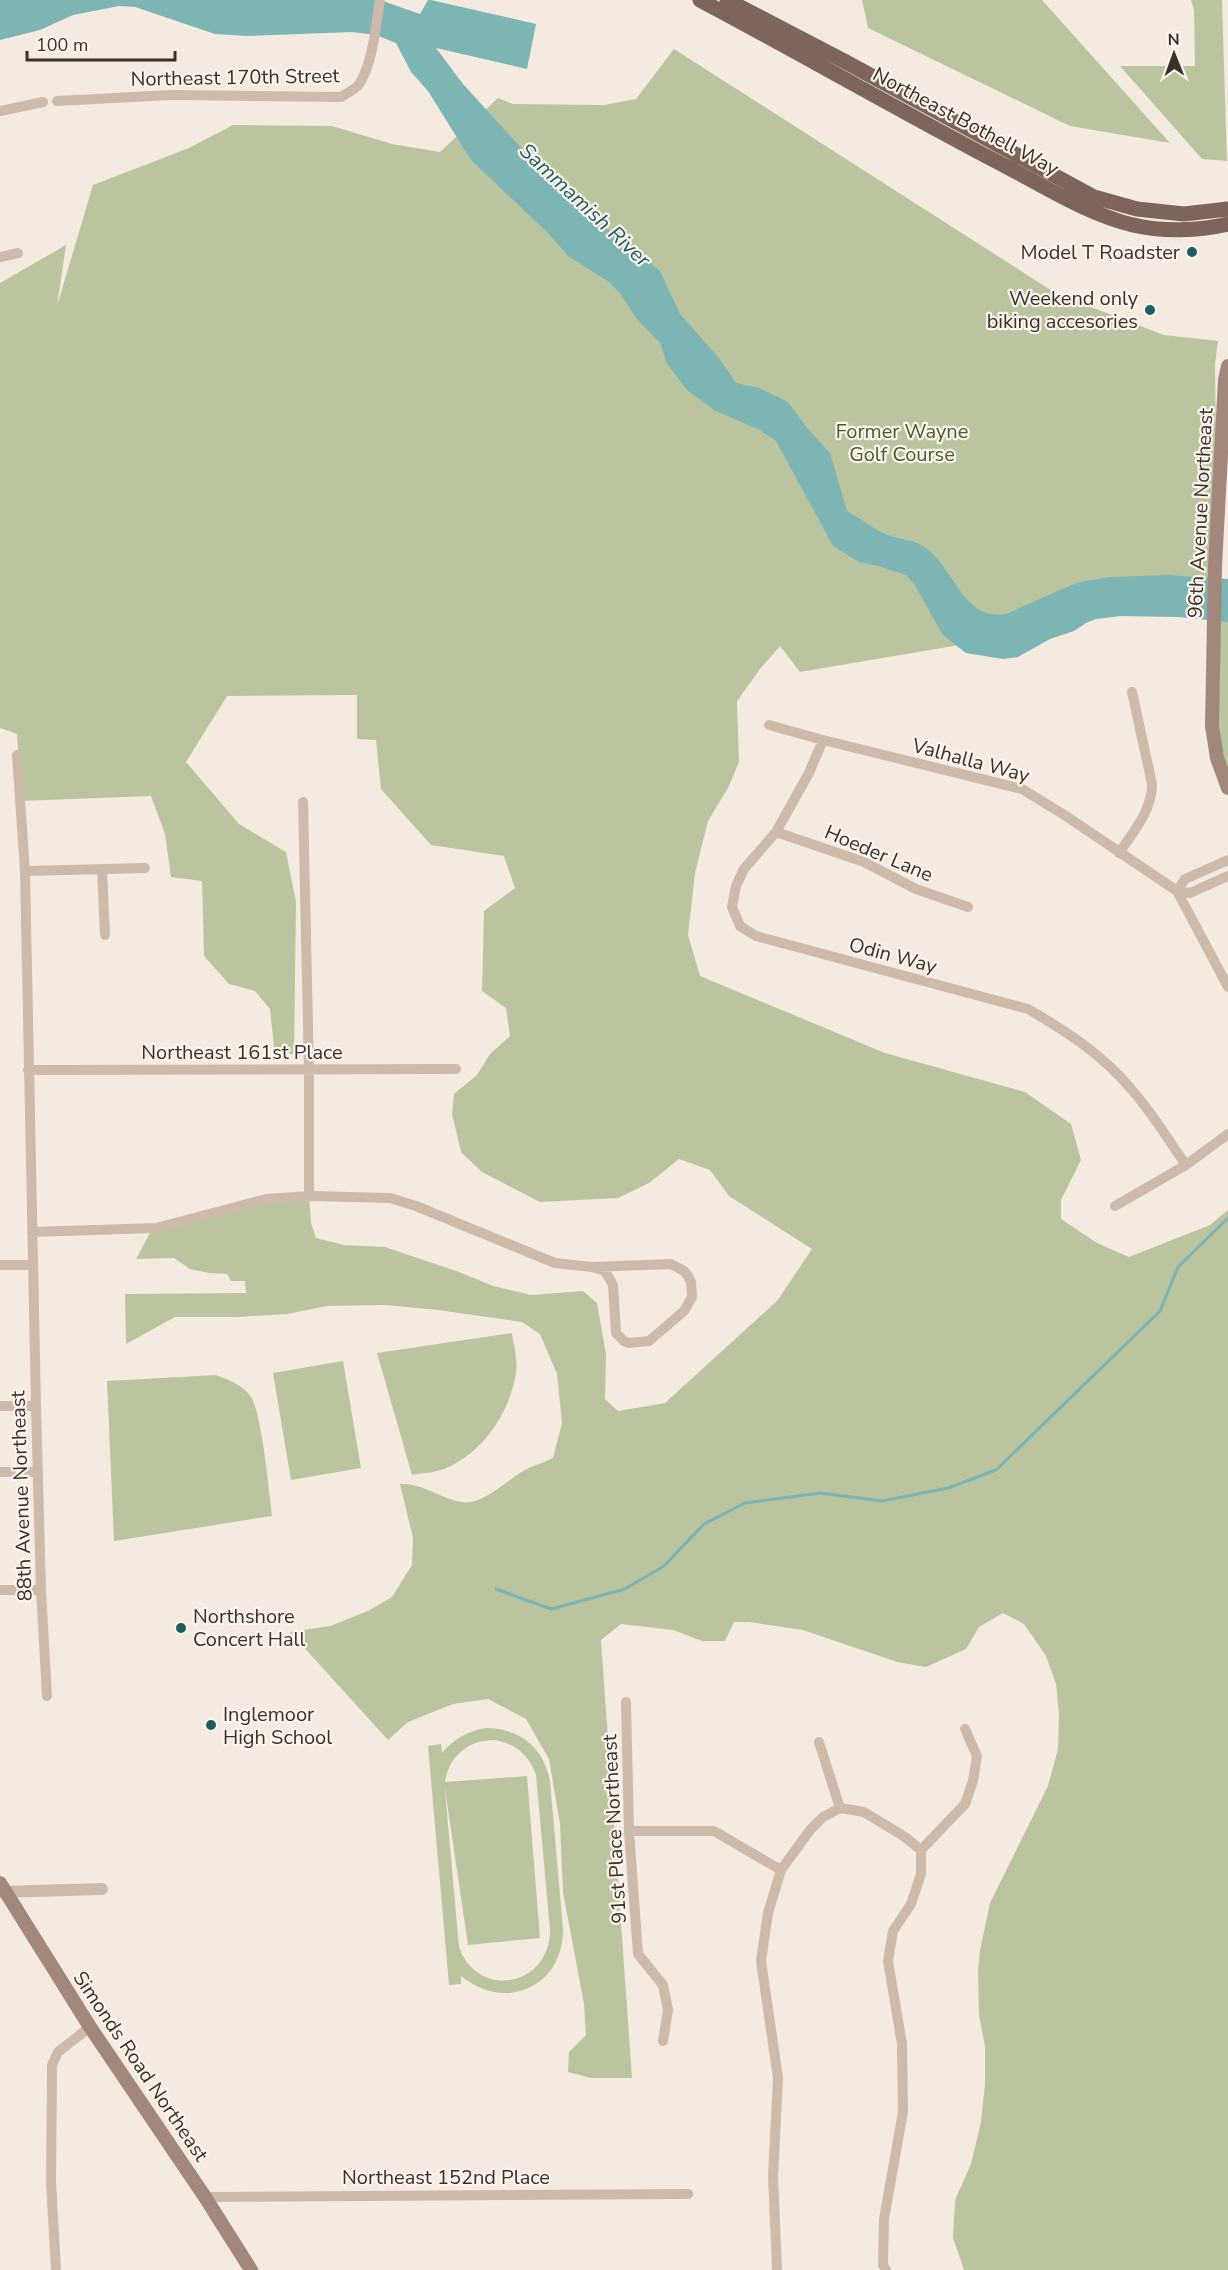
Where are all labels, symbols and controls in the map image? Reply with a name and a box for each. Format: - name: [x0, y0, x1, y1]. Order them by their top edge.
- scale bar: [27, 24, 176, 62]
- north arrow: [1144, 24, 1204, 84]
- text: N: [1168, 29, 1180, 51]
- text: 100 m: [36, 33, 88, 57]
- street label: Northeast Bothell Way: [868, 61, 1064, 182]
- street label: Northeast 170th Street: [130, 62, 341, 93]
- water label: Sammamish River: [513, 137, 657, 273]
- place label: Model T Roadster: [1020, 239, 1180, 266]
- marker: Model T Roadster: [1185, 245, 1199, 259]
- place label: Weekend only biking accesories: [987, 285, 1139, 335]
- marker: Weekend only biking accesories: [1143, 303, 1157, 317]
- street label: 96th Avenue Northeast: [1182, 406, 1220, 619]
- park label: Former Wayne Golf Course: [836, 418, 968, 468]
- street label: Valhalla Way: [908, 732, 1033, 789]
- street label: Hoeder Lane: [821, 819, 937, 888]
- street label: Odin Way: [846, 931, 940, 980]
- street label: Northeast 161st Place: [141, 1039, 343, 1066]
- street label: 88th Avenue Northeast: [4, 1389, 39, 1602]
- place label: Northshore Concert Hall: [193, 1603, 306, 1653]
- marker: Northshore Concert Hall: [174, 1621, 188, 1635]
- place label: Inglemoor High School: [223, 1701, 332, 1751]
- marker: Inglemoor High School: [204, 1718, 218, 1732]
- street label: 91st Place Northeast: [596, 1733, 633, 1924]
- street label: Simonds Road Northeast: [67, 1966, 215, 2168]
- street label: Northeast 152nd Place: [342, 2164, 550, 2191]

